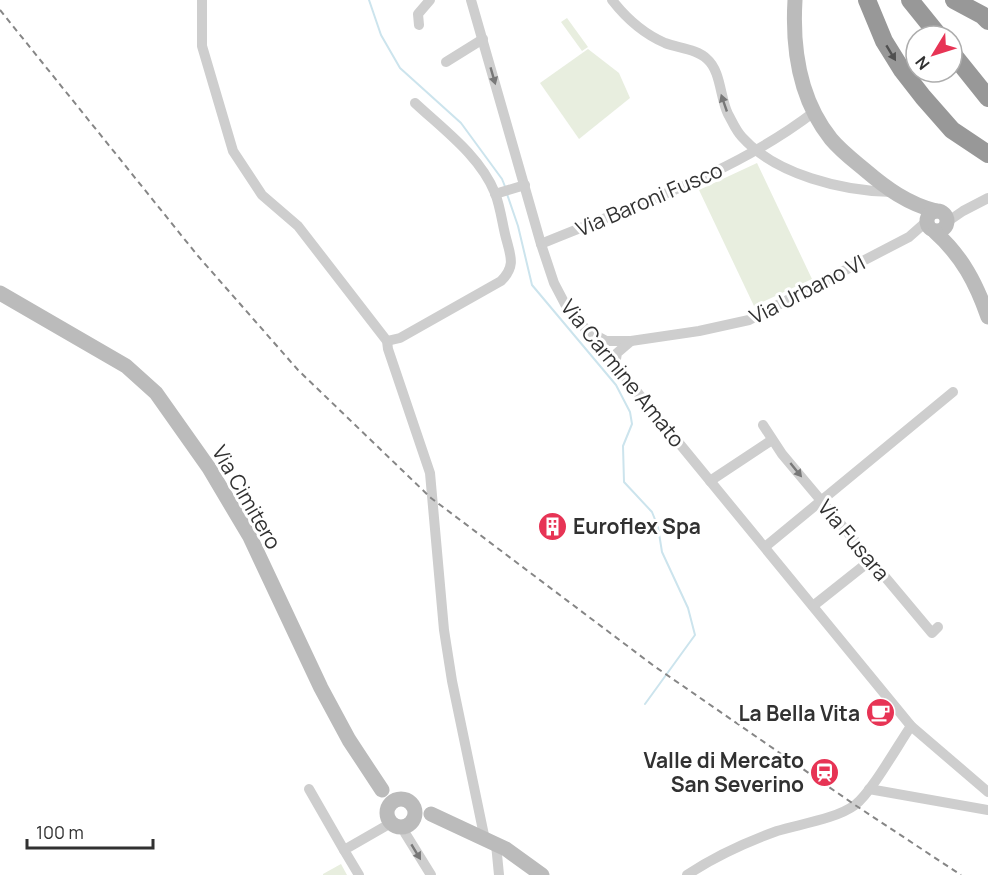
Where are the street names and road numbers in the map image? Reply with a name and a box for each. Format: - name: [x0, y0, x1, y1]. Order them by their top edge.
- street label: Via Baroni Fusco: [571, 155, 727, 243]
- street label: Via Urbano VI: [744, 248, 870, 330]
- street label: Via Carmine Amato: [555, 293, 691, 453]
- street label: Via Cimitero: [206, 440, 288, 554]
- street label: Via Fusara: [812, 494, 896, 586]

